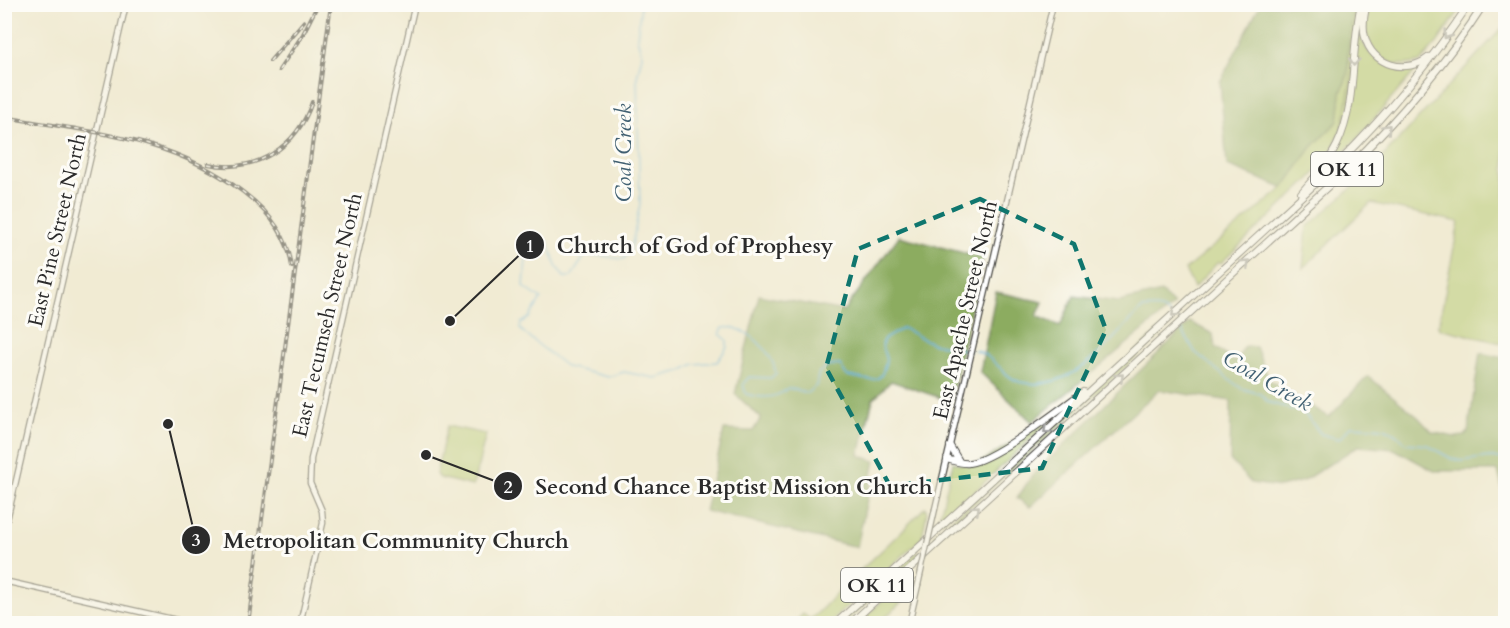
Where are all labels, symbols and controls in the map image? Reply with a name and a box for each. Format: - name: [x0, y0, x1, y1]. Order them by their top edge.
- one-way arrow: [1443, 28, 1454, 39]
- one-way arrow: [1348, 58, 1361, 67]
- water label: Coal Creek: [609, 104, 639, 202]
- one-way arrow: [1380, 125, 1391, 135]
- street label: East Pine Street North: [21, 130, 94, 330]
- road number: OK 11: [1311, 152, 1383, 186]
- street label: East Tecumseh Street North: [285, 190, 370, 440]
- street label: East Apache Street North: [926, 197, 1005, 423]
- callout: Church of God of Prophesy: [515, 225, 845, 265]
- text: Church of God of Prophesy: [557, 231, 834, 261]
- text: 1: [525, 234, 535, 259]
- one-way arrow: [1239, 259, 1249, 270]
- one-way arrow: [1171, 305, 1182, 316]
- water label: Coal Creek: [1217, 343, 1318, 419]
- one-way arrow: [1114, 373, 1124, 384]
- one-way arrow: [1043, 423, 1053, 434]
- callout: Second Chance Baptist Mission Church: [493, 466, 944, 506]
- text: Second Chance Baptist Mission Church: [536, 472, 933, 502]
- text: 2: [503, 475, 513, 500]
- one-way arrow: [969, 505, 980, 516]
- callout: Metropolitan Community Church: [181, 520, 581, 560]
- text: Metropolitan Community Church: [223, 526, 569, 556]
- text: 3: [191, 528, 201, 553]
- road number: OK 11: [841, 568, 913, 602]

